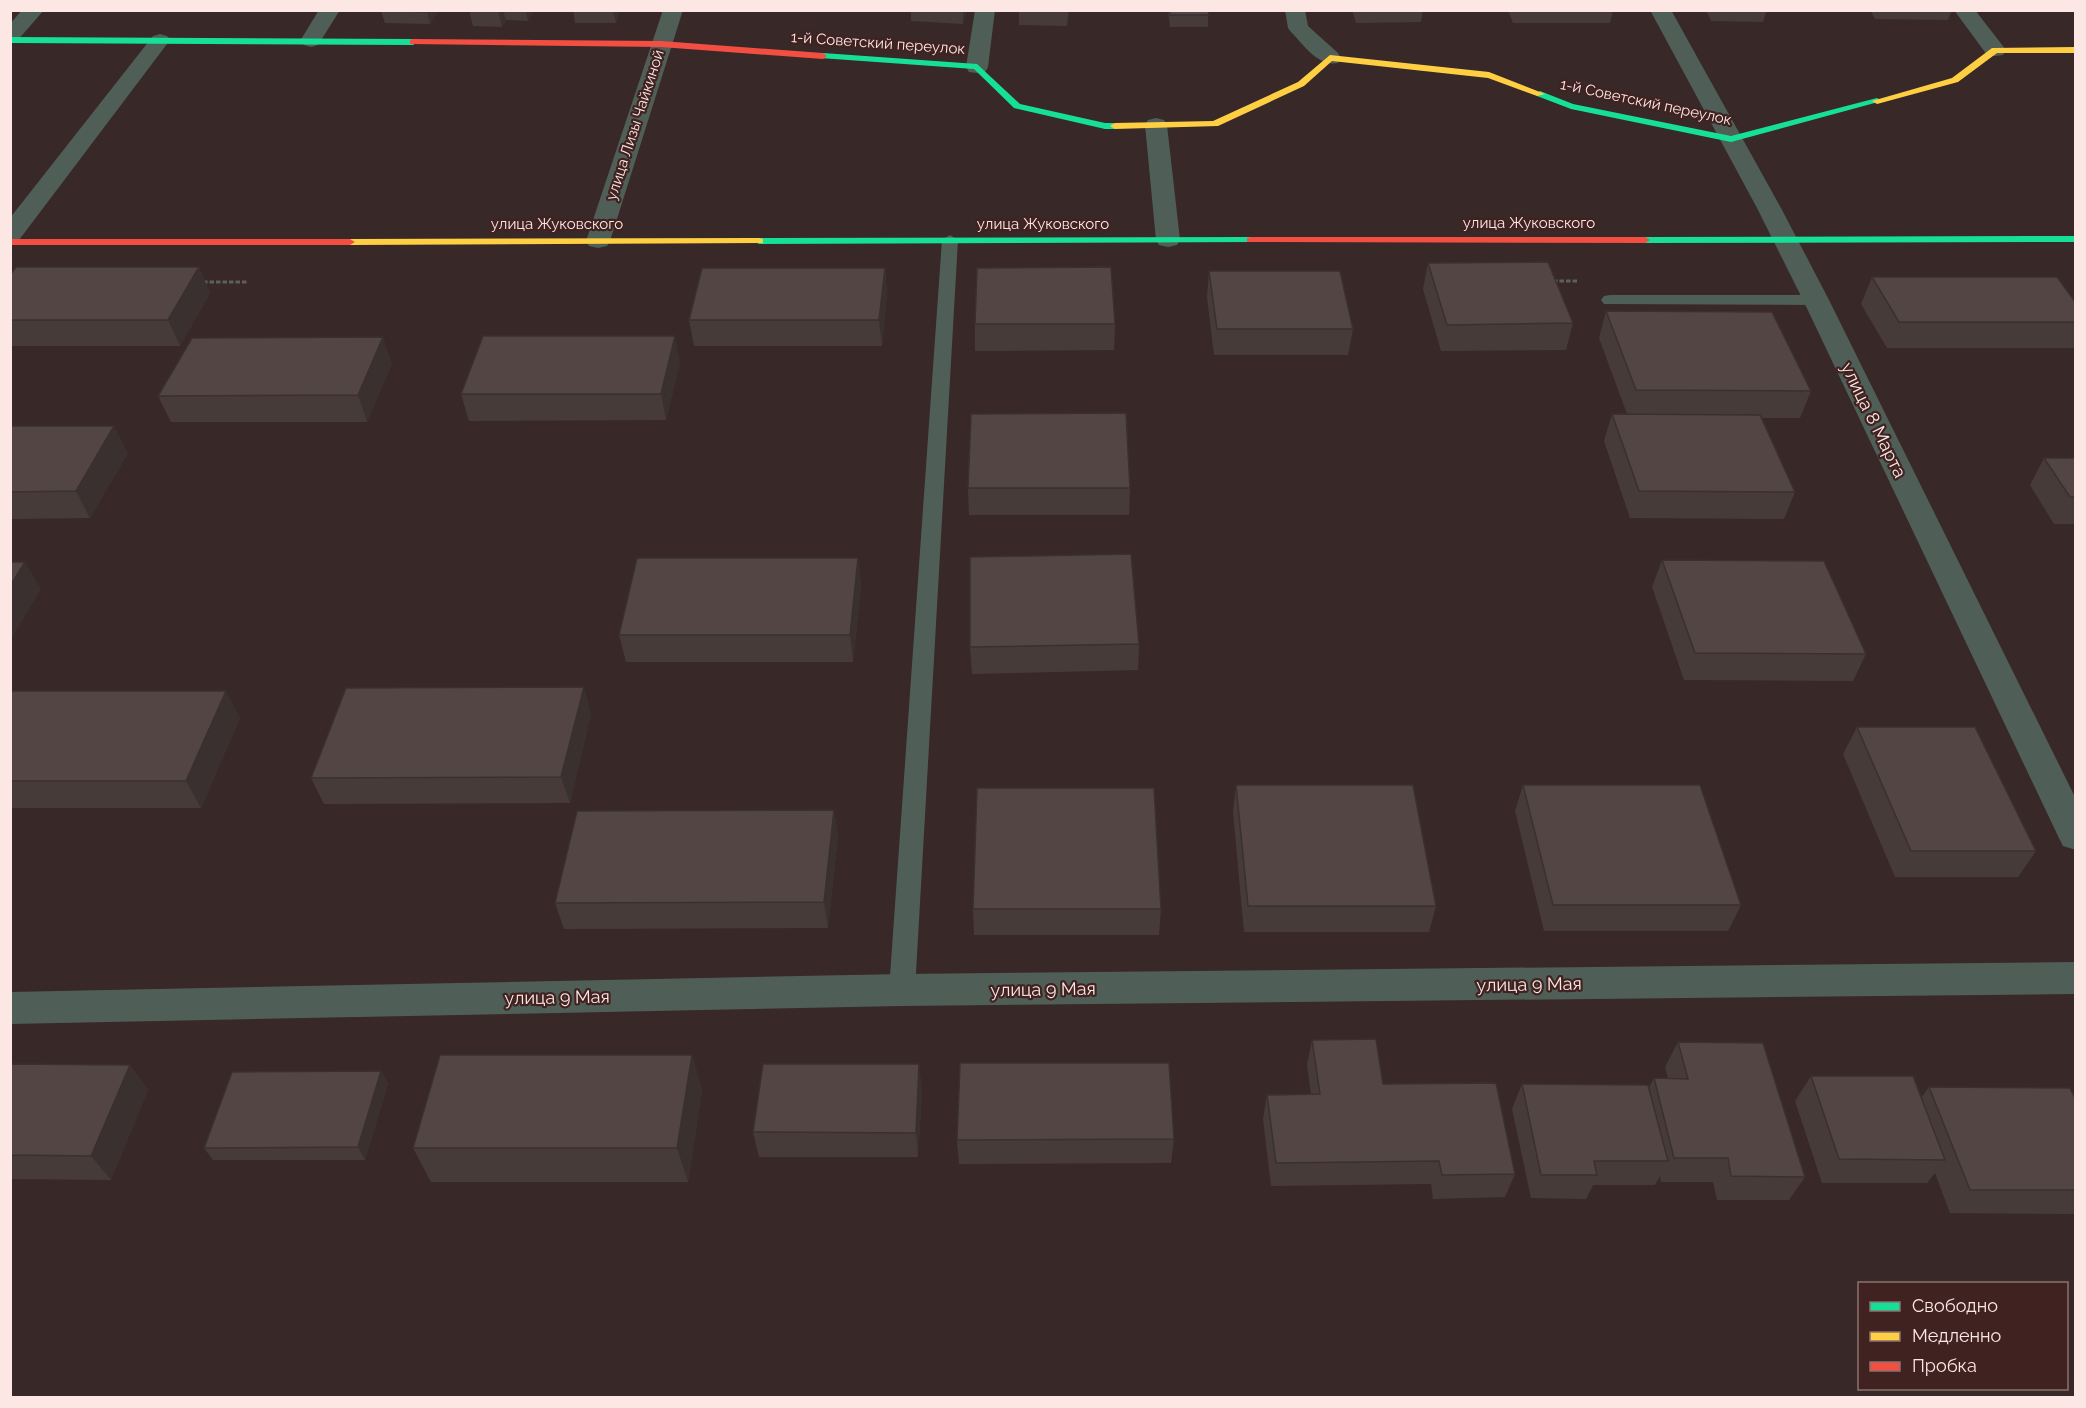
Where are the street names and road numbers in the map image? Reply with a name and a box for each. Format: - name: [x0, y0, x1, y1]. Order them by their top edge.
- street label: 1-й Советский переулок: [790, 28, 966, 58]
- street label: улица Лизы Чайкиной: [602, 48, 668, 202]
- street label: 1-й Советский переулок: [1559, 75, 1734, 129]
- street label: улица Жуковского: [1463, 214, 1595, 232]
- street label: улица Жуковского: [491, 215, 623, 233]
- street label: улица Жуковского: [977, 215, 1109, 233]
- street label: улица 8 Марта: [1837, 359, 1911, 481]
- street label: улица 9 Мая: [1476, 973, 1582, 995]
- street label: улица 9 Мая: [990, 978, 1096, 1000]
- street label: улица 9 Мая: [504, 986, 610, 1008]

